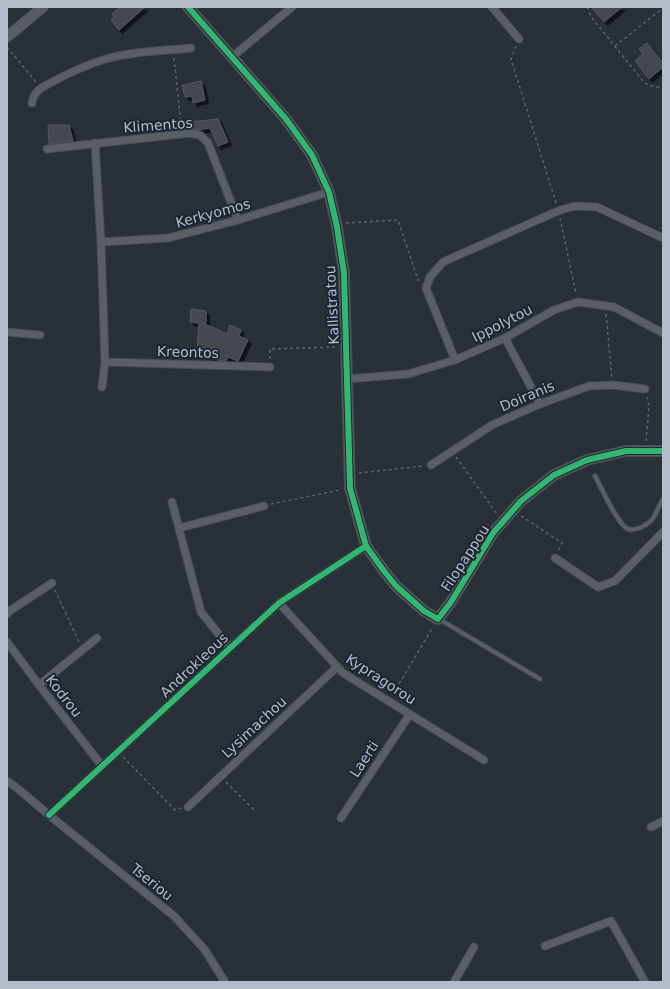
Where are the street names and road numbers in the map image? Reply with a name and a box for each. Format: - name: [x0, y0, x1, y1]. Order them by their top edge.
- street label: Klimentos: [123, 115, 193, 135]
- street label: Kerkyomos: [174, 195, 252, 231]
- street label: Kallistratou: [322, 265, 342, 345]
- street label: Ippolytou: [469, 301, 535, 345]
- street label: Kreontos: [157, 343, 219, 361]
- street label: Doiranis: [497, 377, 557, 415]
- street label: Filopappou: [438, 522, 492, 594]
- street label: Androkleous: [157, 630, 231, 700]
- street label: Kypragorou: [343, 651, 419, 707]
- street label: Kodrou: [43, 672, 85, 720]
- street label: Lysimachou: [218, 693, 290, 761]
- street label: Laerti: [346, 738, 382, 780]
- street label: Tseriou: [127, 860, 176, 904]

